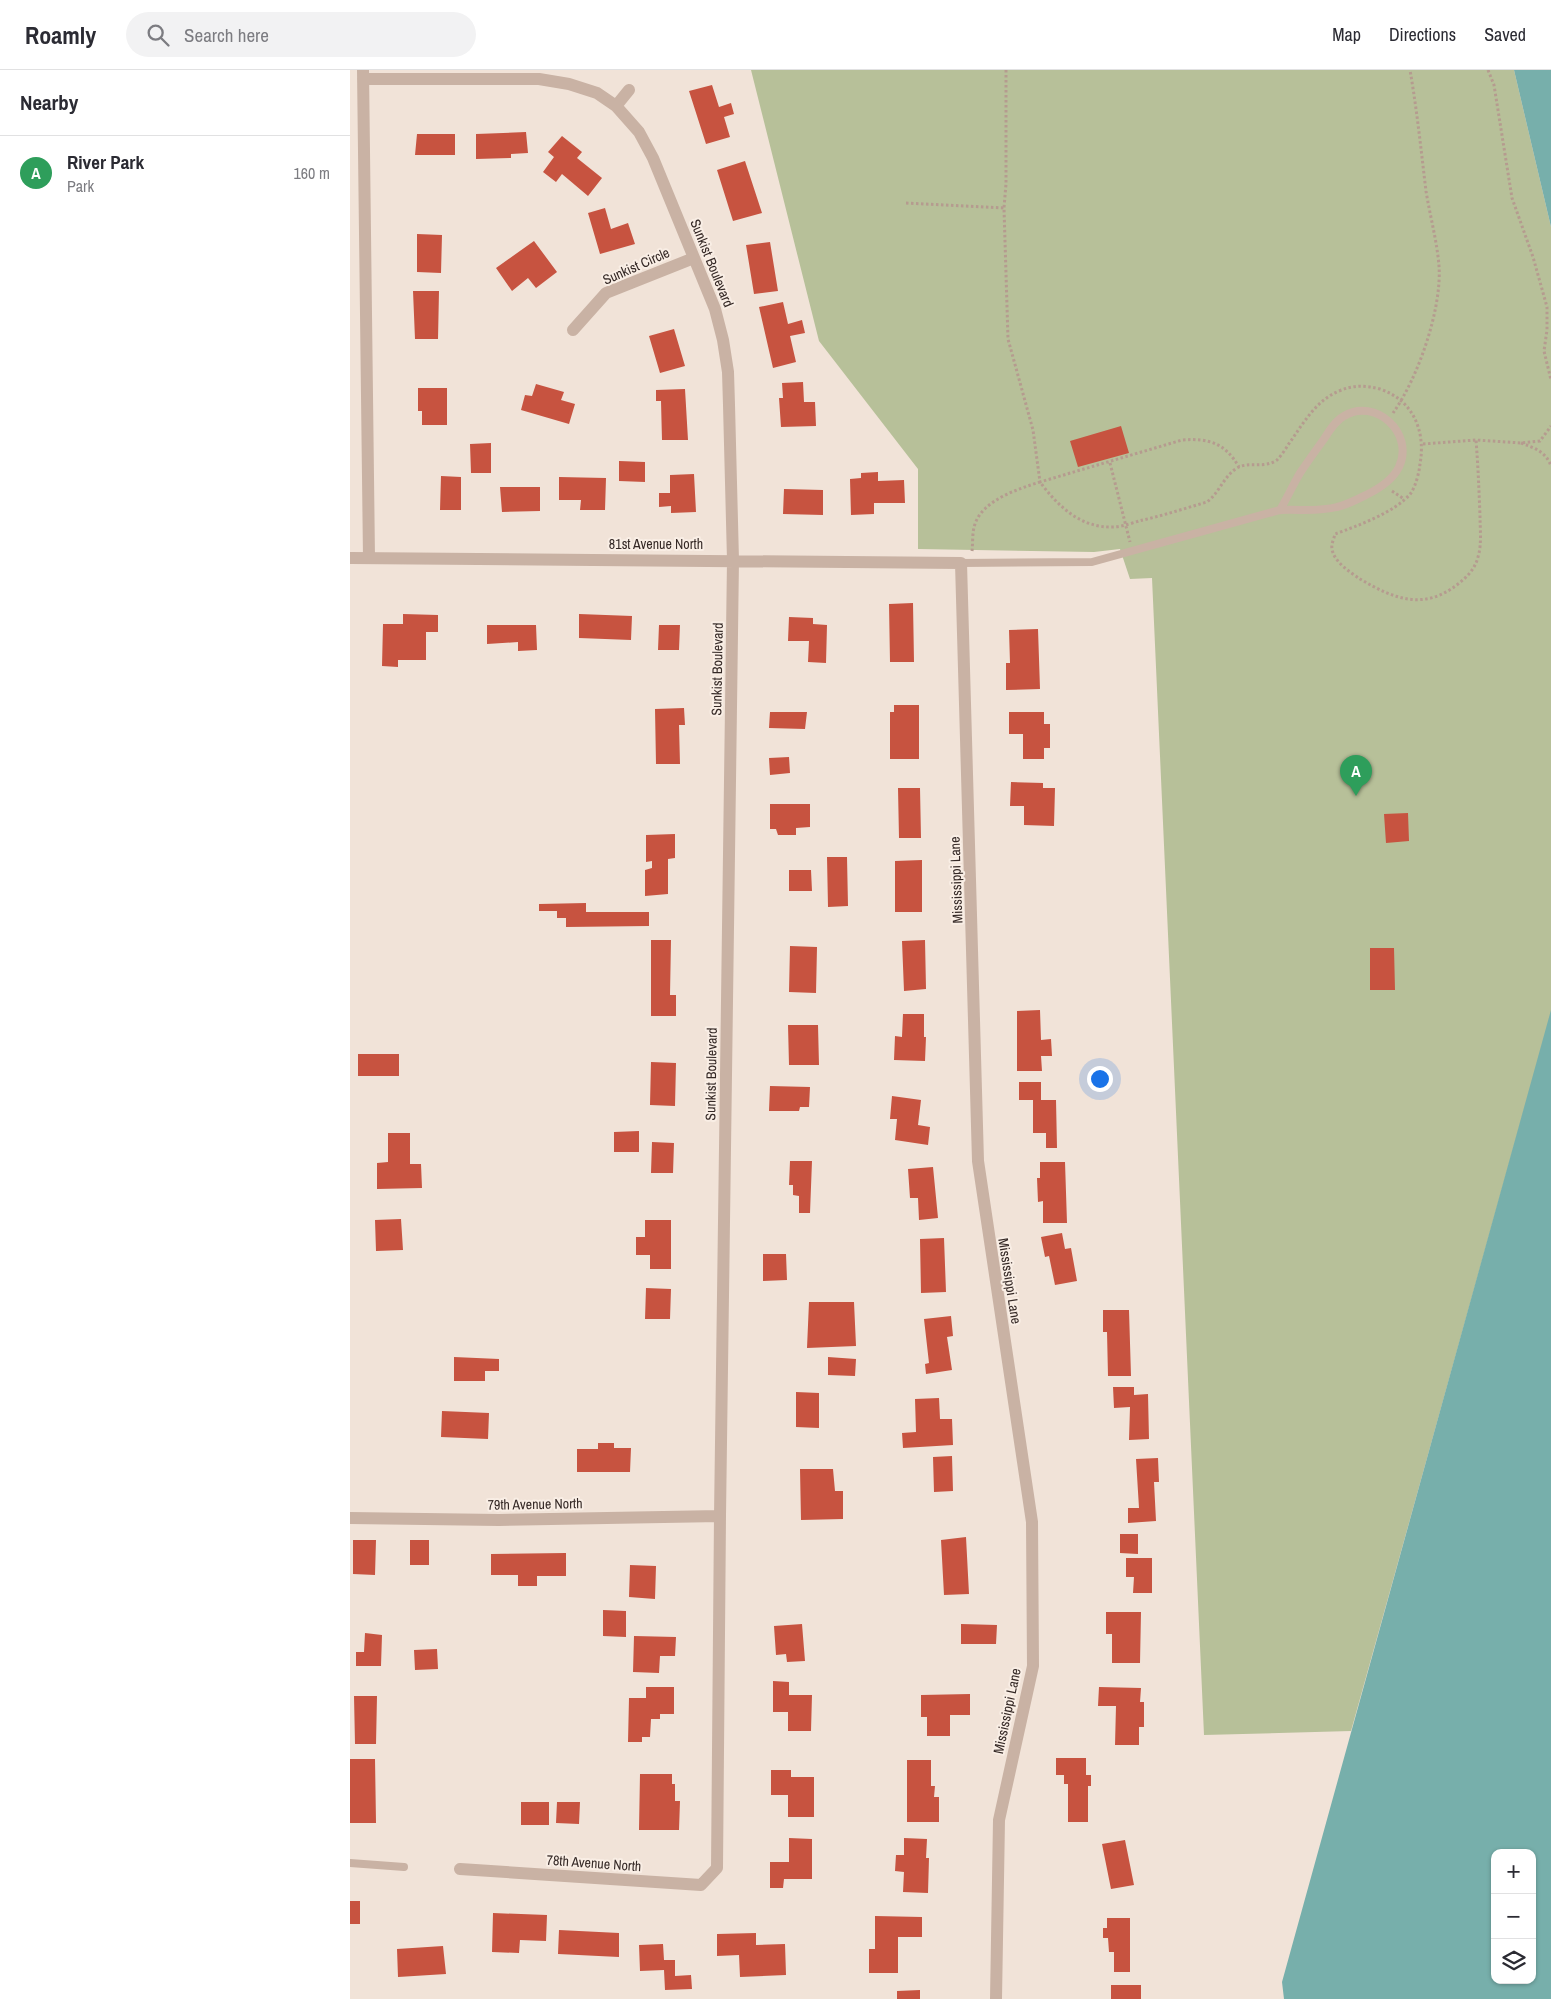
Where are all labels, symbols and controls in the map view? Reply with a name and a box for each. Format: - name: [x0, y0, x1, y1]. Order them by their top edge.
- search box: [126, 12, 476, 57]
- text: Roamly: [25, 19, 96, 51]
- icon: search: [144, 21, 172, 49]
- text: Search here: [184, 22, 269, 48]
- text: Map: [1332, 22, 1361, 47]
- text: Directions: [1389, 22, 1456, 47]
- text: Saved: [1484, 22, 1526, 47]
- text: Nearby: [20, 88, 78, 117]
- text: River Park: [67, 149, 144, 175]
- text: A: [31, 162, 41, 184]
- text: 160 m: [294, 162, 330, 184]
- text: Park: [67, 175, 94, 197]
- street label: Sunkist Boulevard: [686, 216, 738, 310]
- street label: Sunkist Circle: [600, 243, 672, 289]
- street label: 81st Avenue North: [609, 535, 703, 553]
- street label: Sunkist Boulevard: [707, 622, 727, 716]
- pin: A: [1340, 755, 1372, 796]
- street label: Mississippi Lane: [945, 836, 967, 924]
- street label: Sunkist Boulevard: [701, 1027, 721, 1121]
- your location: [1087, 1066, 1113, 1092]
- street label: Mississippi Lane: [994, 1237, 1026, 1325]
- street label: 79th Avenue North: [487, 1494, 583, 1514]
- street label: Mississippi Lane: [989, 1667, 1025, 1755]
- map controls: [1491, 1849, 1536, 1984]
- button: +: [1491, 1849, 1536, 1894]
- street label: 78th Avenue North: [546, 1851, 642, 1875]
- button: −: [1491, 1894, 1536, 1939]
- button: layers: [1491, 1939, 1536, 1984]

